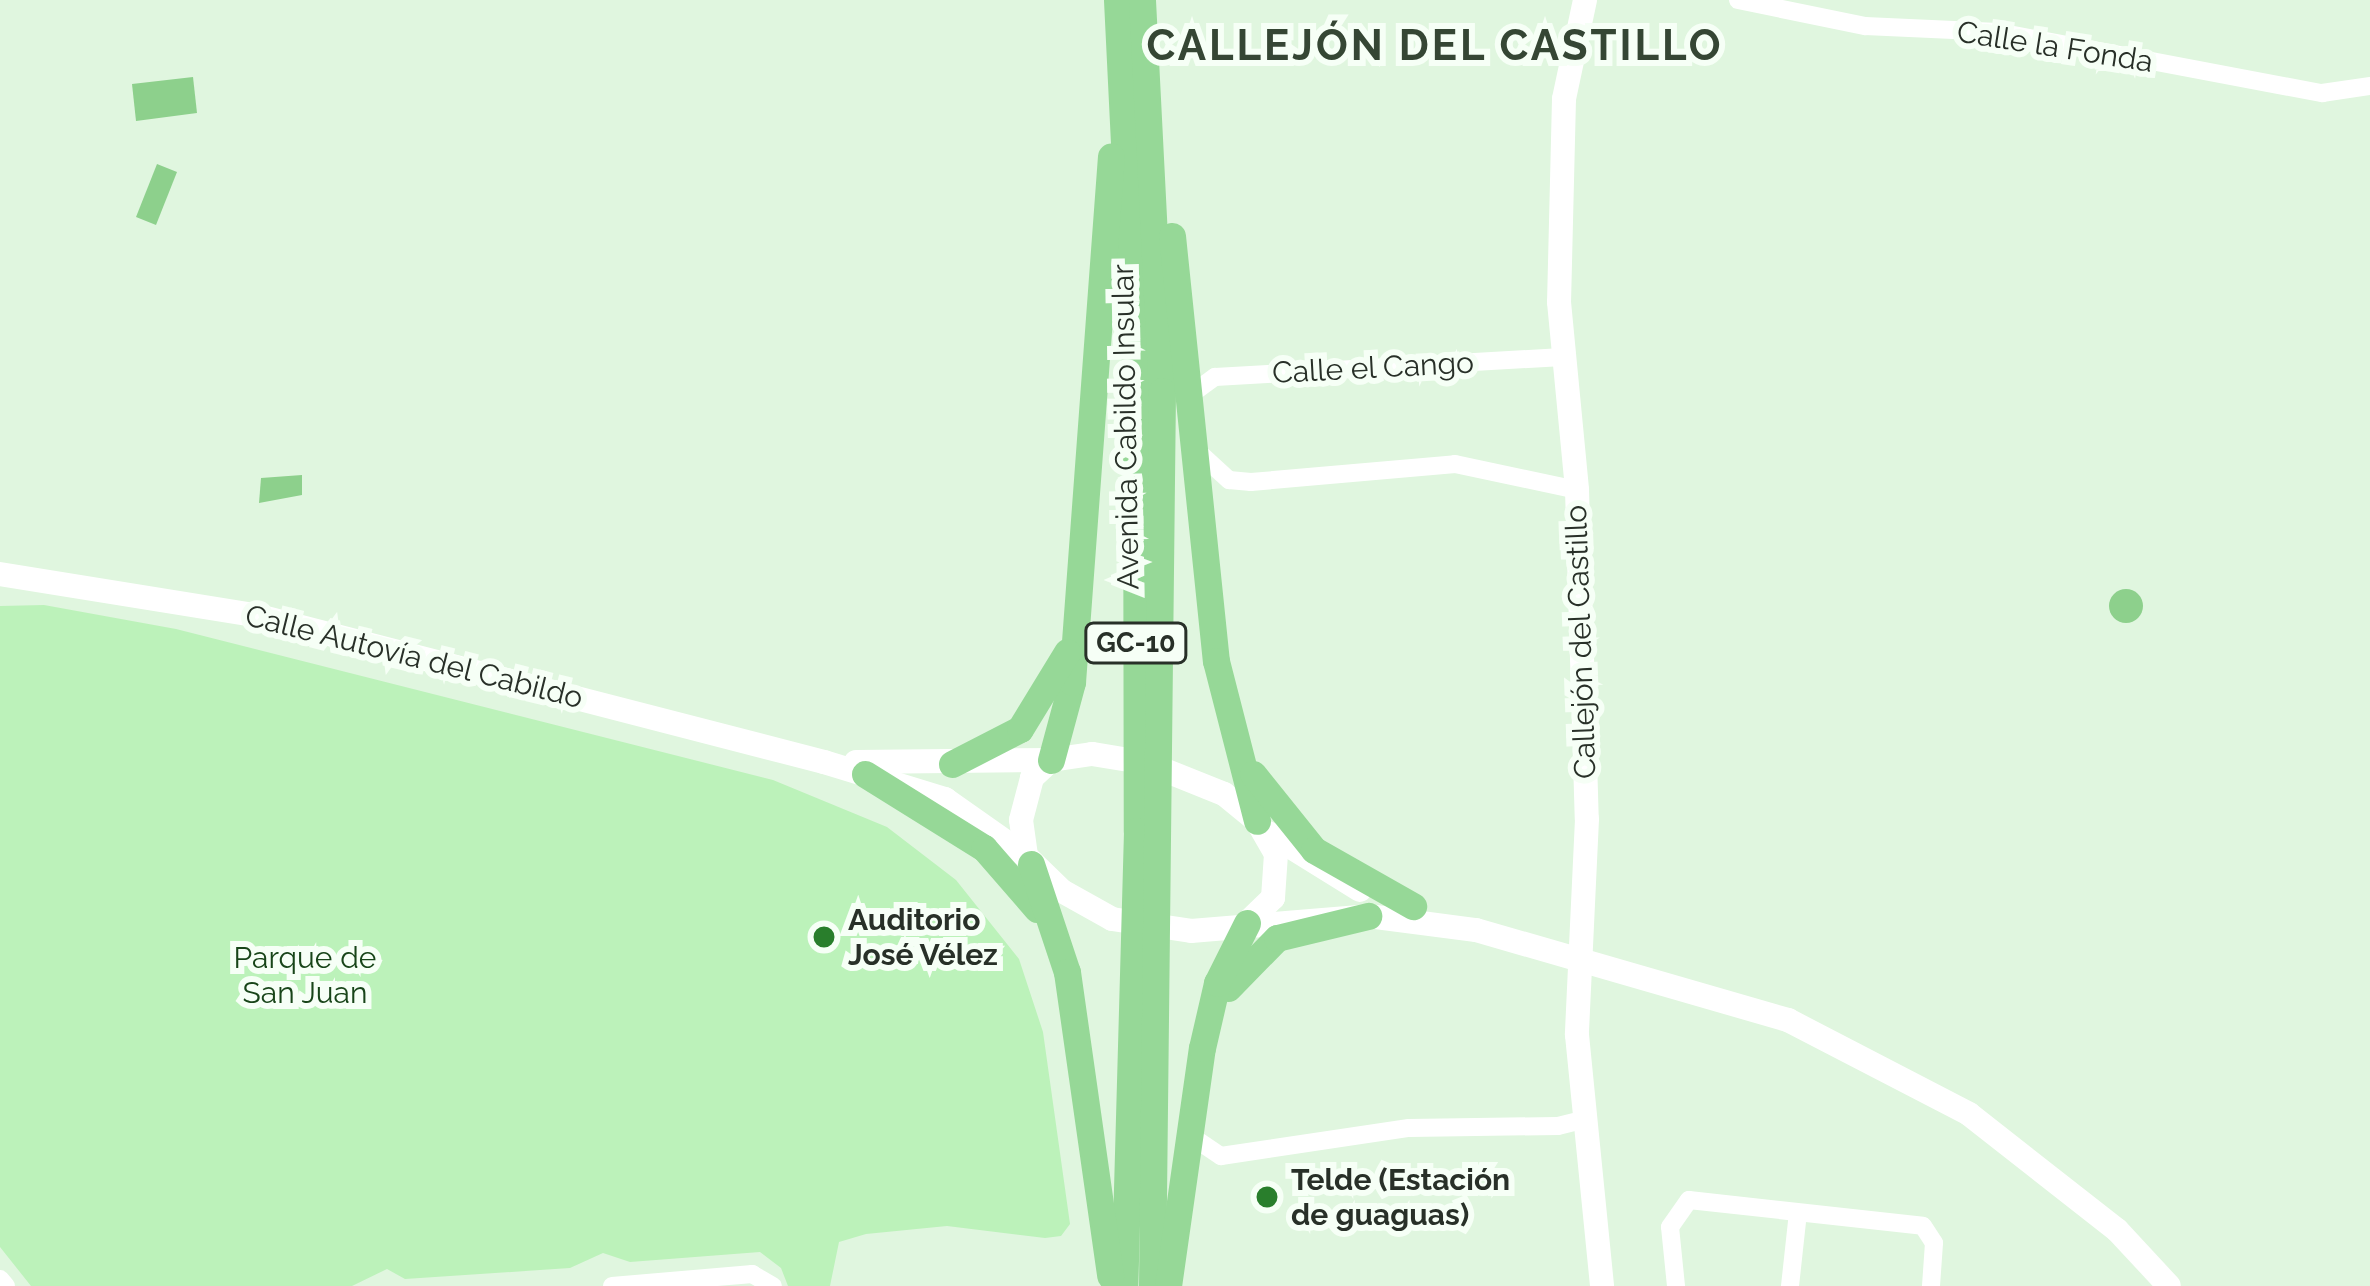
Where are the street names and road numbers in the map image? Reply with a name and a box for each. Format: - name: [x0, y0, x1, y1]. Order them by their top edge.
- street label: Calle la Fonda: [1955, 14, 2155, 80]
- street label: Avenida Cabildo Insular: [1105, 264, 1147, 590]
- street label: Calle el Cango: [1271, 345, 1475, 391]
- street label: Callejón del Castillo: [1558, 504, 1604, 780]
- street label: Calle Autovía del Cabildo: [241, 597, 587, 717]
- road number: GC-10: [1082, 622, 1190, 664]

